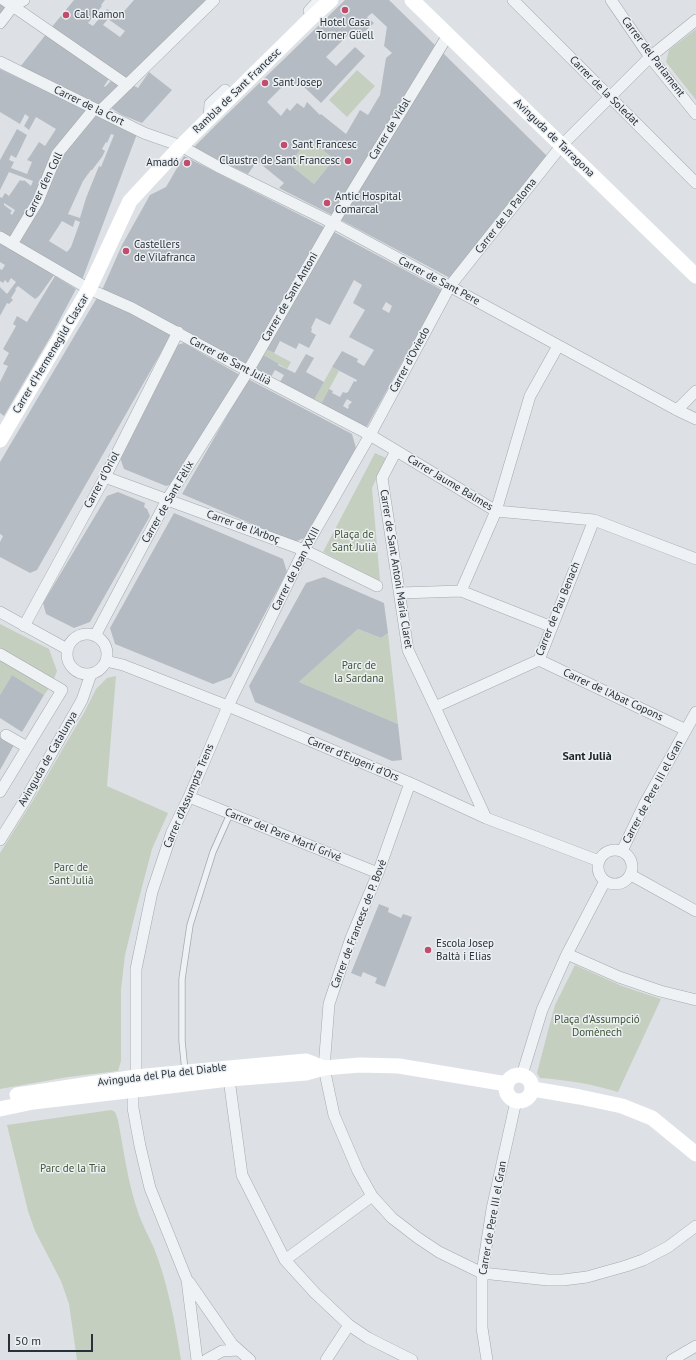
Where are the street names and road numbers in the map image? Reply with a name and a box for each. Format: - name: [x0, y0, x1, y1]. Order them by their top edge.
- street label: Carrer del Parlament: [619, 14, 687, 100]
- street label: Rambla de Sant Francesc: [190, 45, 284, 137]
- street label: Carrer de la Soledat: [566, 53, 642, 129]
- street label: Carrer de la Cort: [52, 83, 126, 129]
- street label: Carrer de Vidal: [366, 96, 414, 162]
- street label: Avinguda de Tarragona: [511, 96, 597, 180]
- street label: Carrer d'en Coll: [22, 150, 66, 220]
- street label: Carrer de la Paloma: [472, 176, 540, 256]
- street label: Carrer de Sant Antoni: [259, 250, 321, 344]
- street label: Carrer de Sant Pere: [396, 254, 482, 308]
- street label: Carrer d'Hermenegild Clascar: [10, 292, 92, 416]
- street label: Carrer d'Oviedo: [387, 325, 433, 395]
- street label: Carrer de Sant Julià: [187, 334, 273, 388]
- street label: Carrer d'Oriol: [82, 449, 122, 511]
- street label: Carrer Jaume Balmes: [405, 452, 495, 514]
- street label: Carrer de Sant Fèlix: [139, 459, 197, 545]
- street label: Carrer de Sant Antoni Maria Claret: [377, 489, 415, 649]
- street label: Carrer de l'Arboç: [205, 508, 281, 546]
- street label: Carrer de Joan XXIII: [269, 525, 323, 613]
- street label: Carrer de Pau Benach: [533, 560, 583, 658]
- street label: Carrer de l'Abat Copons: [561, 666, 665, 724]
- street label: Avinguda de Catalunya: [15, 709, 81, 809]
- street label: Carrer d'Eugeni d'Ors: [305, 734, 401, 784]
- street label: Carrer de Pere III el Gran: [620, 738, 686, 846]
- street label: Carrer d'Assumpta Trens: [161, 742, 217, 850]
- street label: Carrer del Pare Martí Grivé: [223, 806, 343, 864]
- street label: Carrer de Francesc de P. Bové: [328, 858, 390, 990]
- street label: Avinguda del Pla del Diable: [97, 1061, 227, 1089]
- street label: Carrer de Pere III el Gran: [476, 1160, 510, 1276]

